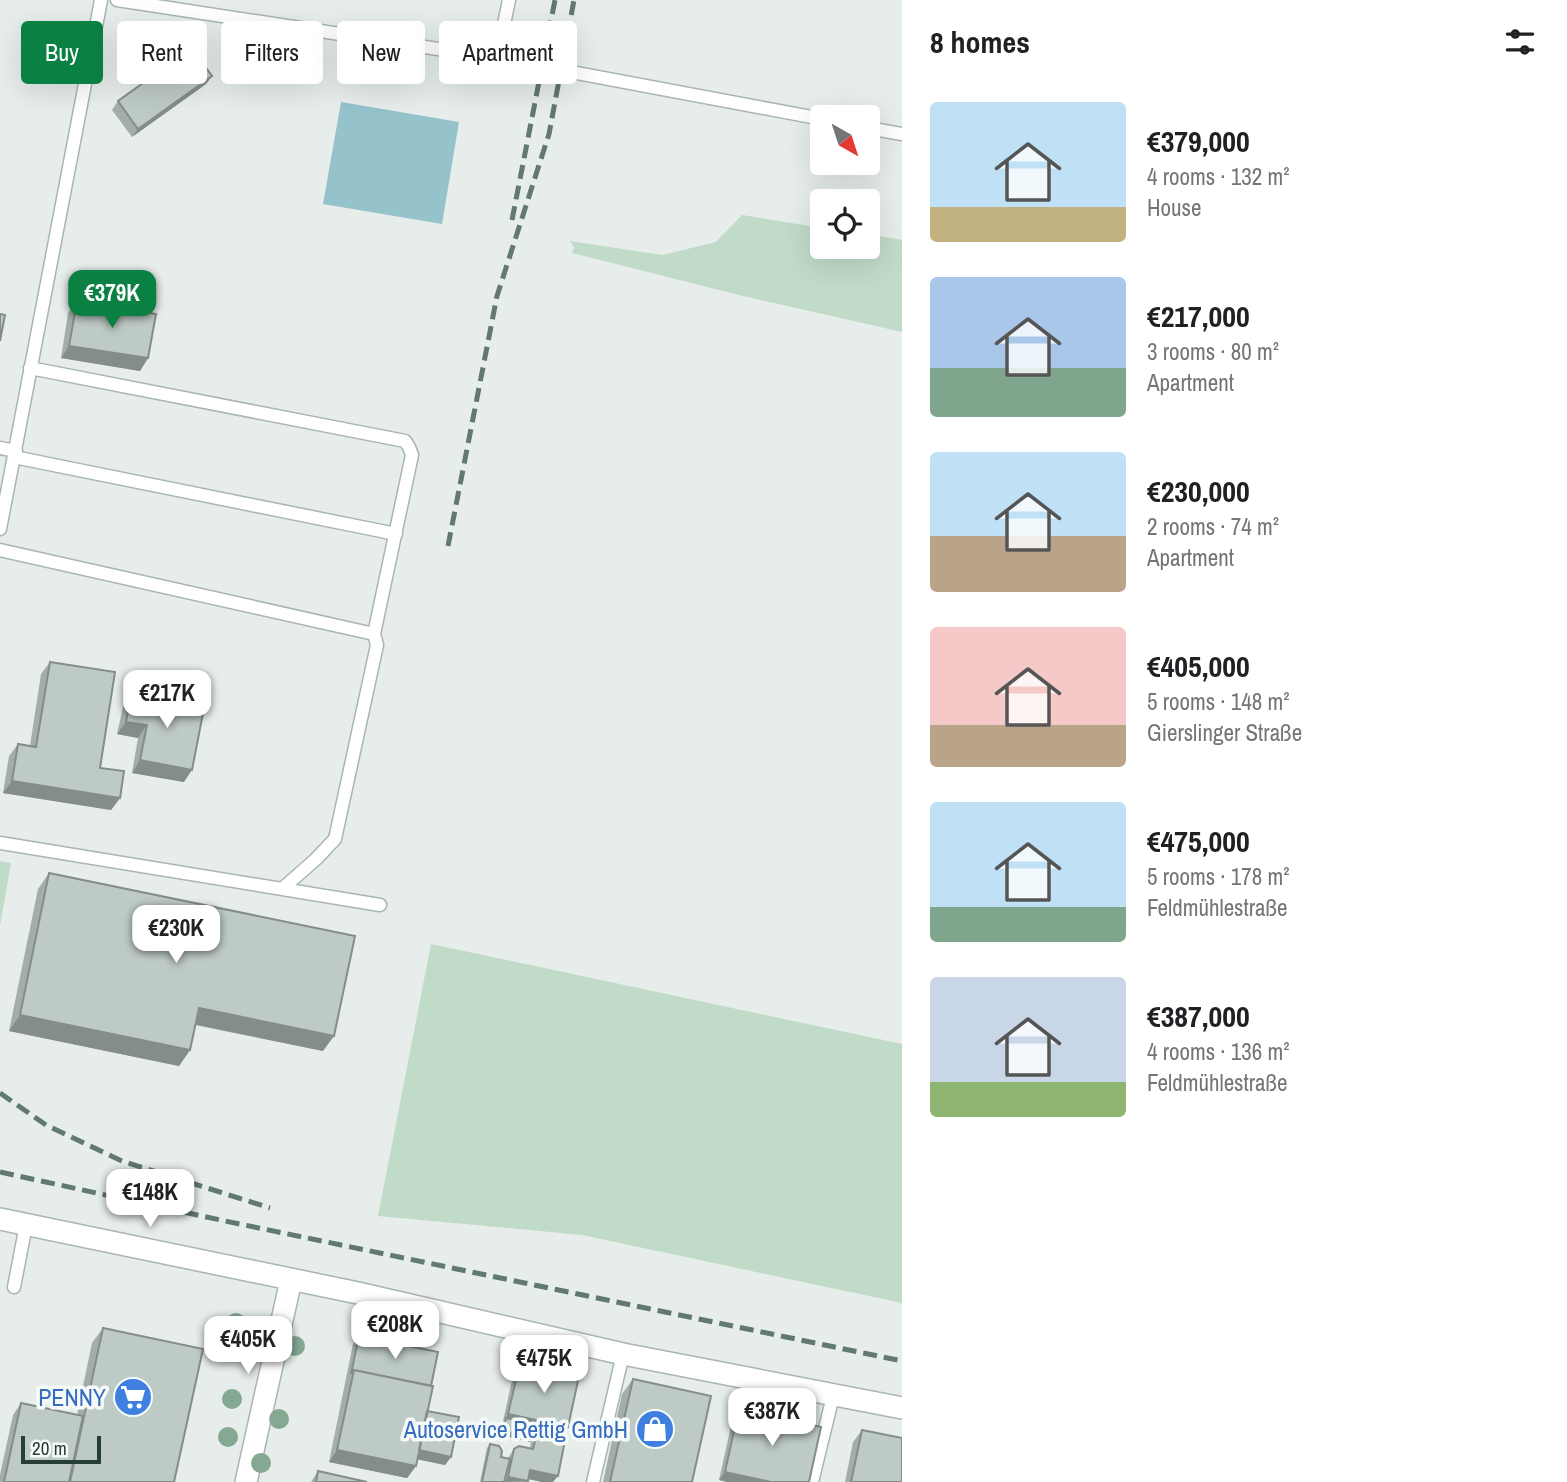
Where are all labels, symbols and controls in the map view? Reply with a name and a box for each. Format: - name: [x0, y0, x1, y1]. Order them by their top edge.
- chip: Buy: [21, 21, 103, 84]
- chip: Rent: [117, 21, 207, 84]
- chip: Filters: [221, 21, 323, 84]
- chip: New: [337, 21, 425, 84]
- chip: Apartment: [439, 21, 577, 84]
- text: 8 homes: [930, 22, 1030, 62]
- icon: filters: [1501, 23, 1539, 61]
- north arrow: [810, 105, 880, 175]
- map controls: [810, 105, 880, 259]
- text: €379,000: [1147, 121, 1250, 161]
- icon: home: [986, 130, 1070, 214]
- text: 4 rooms · 132 m²: [1147, 161, 1290, 192]
- button: locate: [810, 189, 880, 259]
- text: House: [1147, 192, 1202, 223]
- pin: €379K: [63, 270, 161, 330]
- text: €379K: [84, 277, 140, 308]
- text: €217,000: [1147, 296, 1250, 336]
- icon: home: [986, 305, 1070, 389]
- text: 3 rooms · 80 m²: [1147, 336, 1279, 367]
- text: Apartment: [1147, 367, 1234, 398]
- text: €230,000: [1147, 471, 1250, 511]
- icon: home: [986, 480, 1070, 564]
- text: 2 rooms · 74 m²: [1147, 511, 1279, 542]
- text: Apartment: [1147, 542, 1234, 573]
- text: €405,000: [1147, 646, 1250, 686]
- icon: home: [986, 655, 1070, 739]
- pin: €217K: [118, 670, 216, 730]
- text: €217K: [139, 677, 195, 708]
- text: 5 rooms · 148 m²: [1147, 686, 1290, 717]
- text: Gierslinger Straße: [1147, 717, 1302, 748]
- text: €475,000: [1147, 821, 1250, 861]
- icon: home: [986, 830, 1070, 914]
- text: 5 rooms · 178 m²: [1147, 861, 1290, 892]
- text: Feldmühlestraße: [1147, 892, 1288, 923]
- pin: €230K: [127, 906, 225, 965]
- text: €230K: [148, 912, 204, 943]
- text: €387,000: [1147, 996, 1250, 1036]
- icon: home: [986, 1005, 1070, 1089]
- text: 4 rooms · 136 m²: [1147, 1036, 1290, 1067]
- text: Feldmühlestraße: [1147, 1067, 1288, 1098]
- pin: €148K: [101, 1170, 199, 1229]
- text: €148K: [122, 1176, 178, 1207]
- pin: €208K: [346, 1302, 444, 1361]
- text: €208K: [367, 1308, 423, 1339]
- pin: €405K: [199, 1316, 297, 1376]
- text: €405K: [220, 1323, 276, 1354]
- pin: €475K: [495, 1336, 593, 1395]
- text: €475K: [516, 1342, 572, 1373]
- supermarket icon: PENNY: [112, 1376, 154, 1418]
- place label: PENNY: [38, 1381, 106, 1413]
- pin: €387K: [723, 1388, 821, 1448]
- text: €387K: [744, 1395, 800, 1426]
- shop icon: Autoservice Rettig GmbH: [634, 1408, 676, 1450]
- place label: Autoservice Rettig GmbH: [403, 1413, 628, 1445]
- scale bar: [21, 1433, 102, 1465]
- text: 20 m: [32, 1435, 67, 1461]

